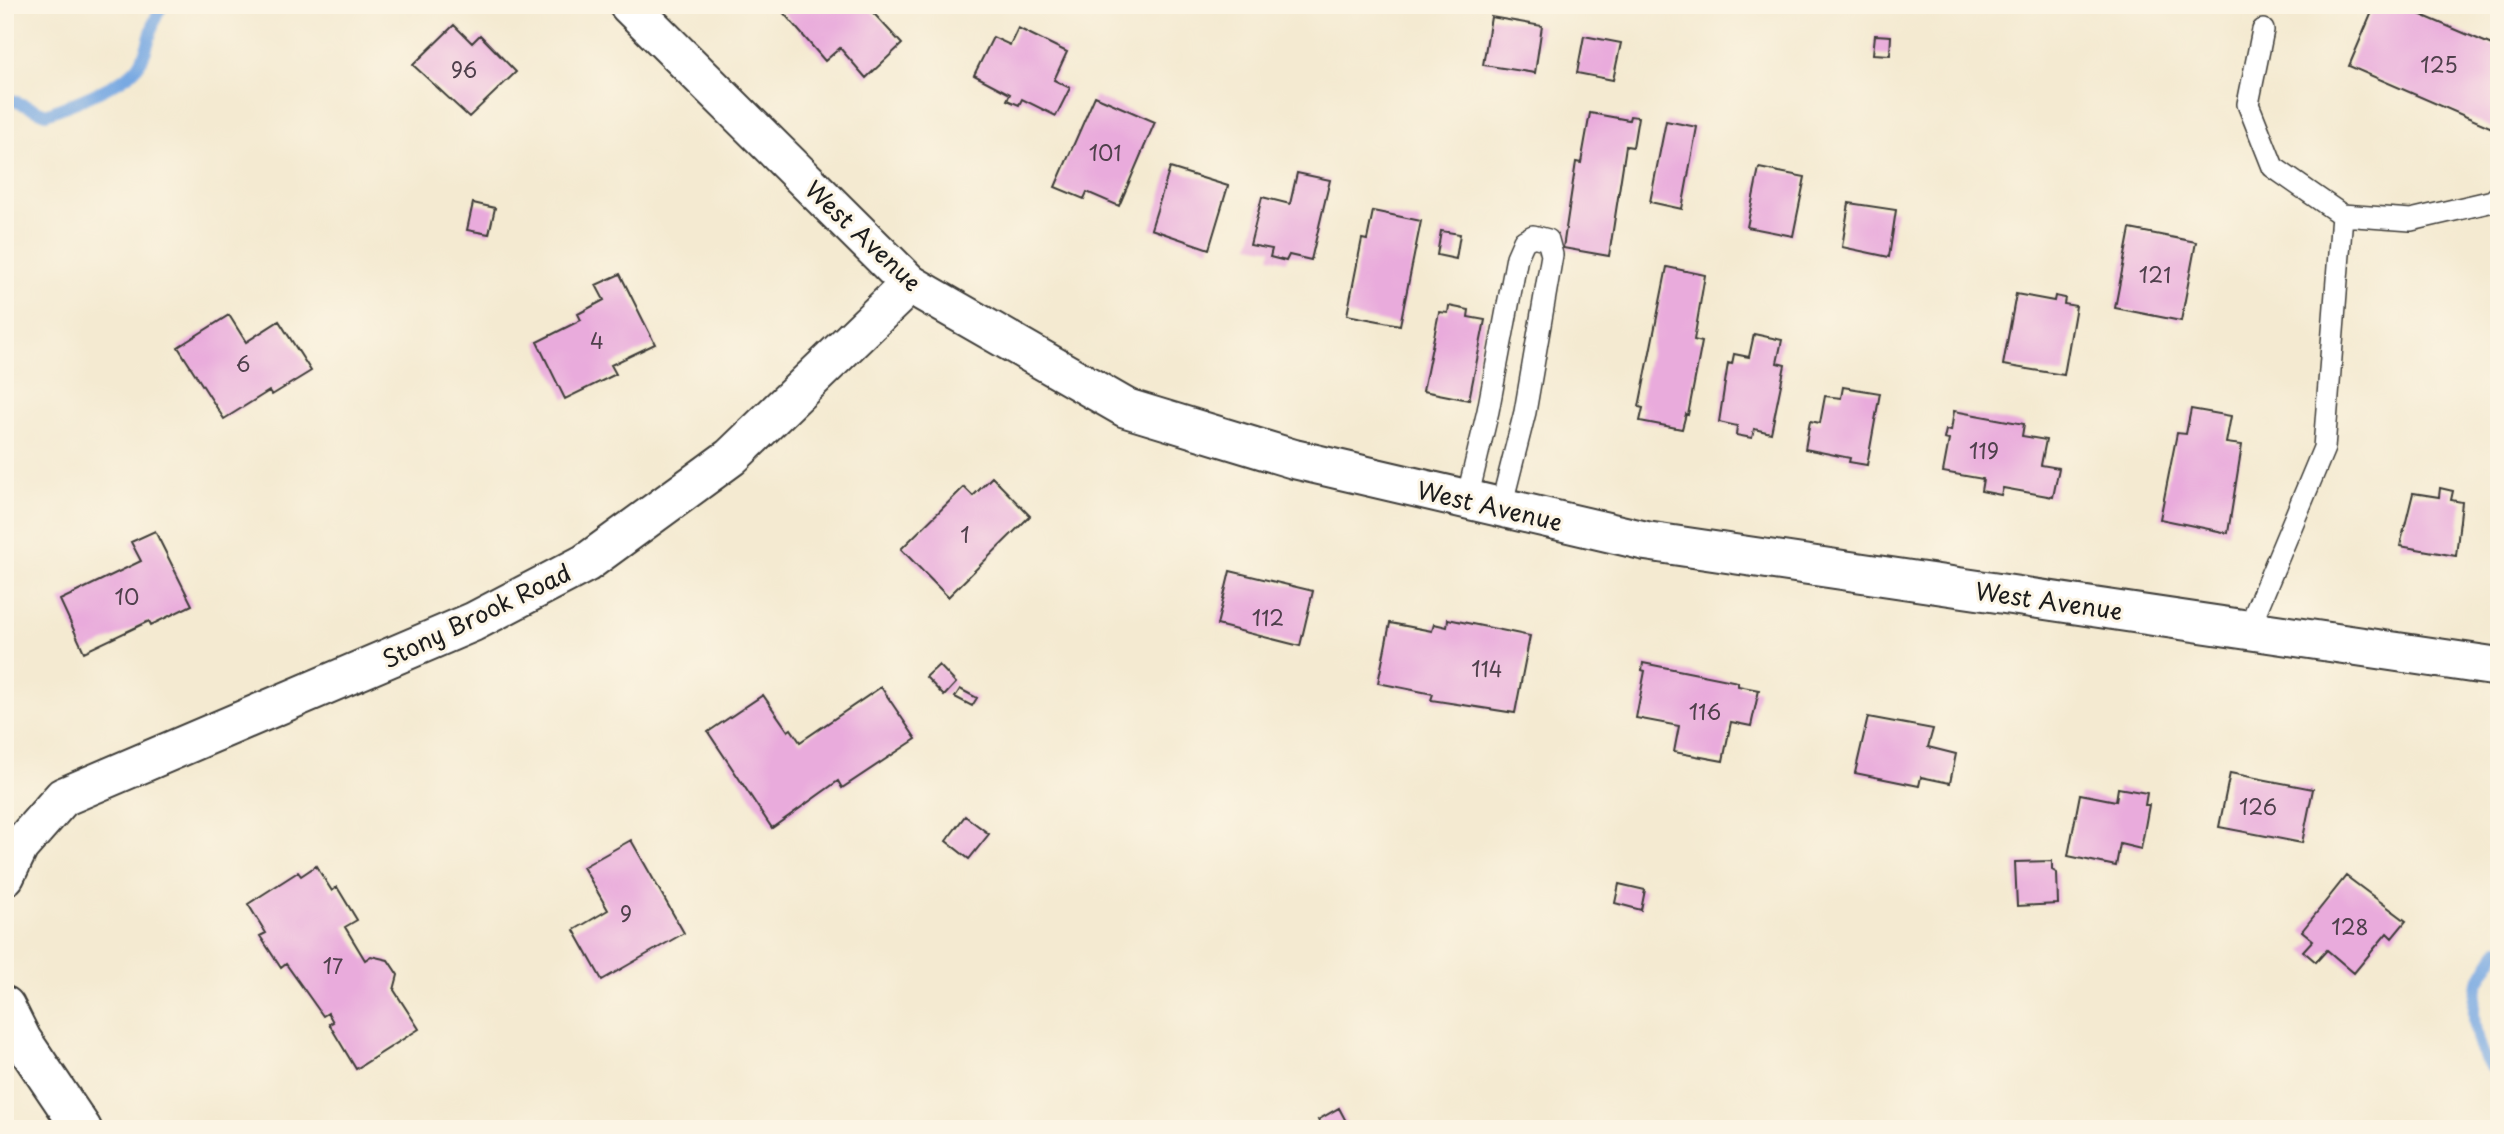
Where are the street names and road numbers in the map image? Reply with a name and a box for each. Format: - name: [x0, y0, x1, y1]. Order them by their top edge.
- street label: West Avenue: [798, 171, 930, 299]
- street label: West Avenue: [1414, 471, 1566, 539]
- street label: Stony Brook Road: [375, 554, 577, 676]
- street label: West Avenue: [1973, 572, 2125, 628]

